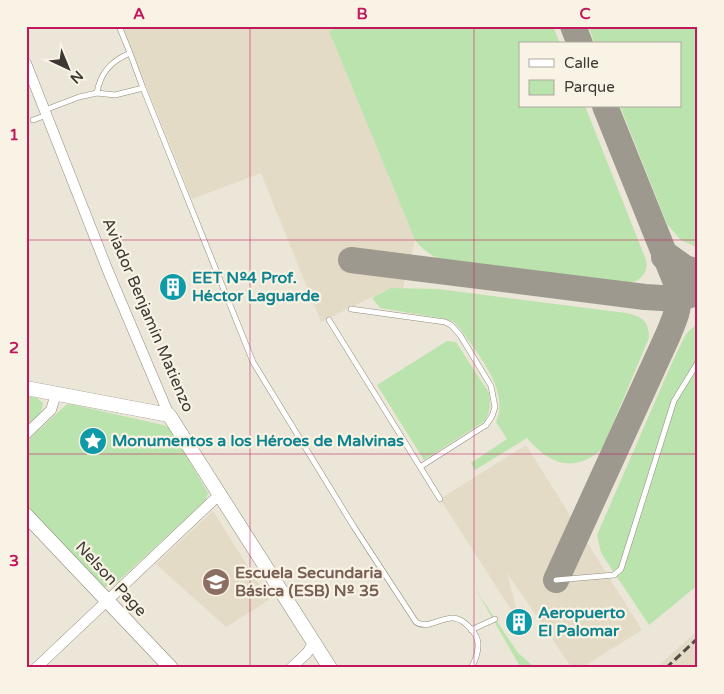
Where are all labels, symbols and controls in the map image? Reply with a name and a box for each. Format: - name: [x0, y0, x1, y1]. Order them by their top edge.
- text: A: [133, 4, 145, 24]
- text: B: [356, 4, 368, 24]
- text: C: [579, 4, 591, 24]
- north arrow: [42, 42, 92, 92]
- legend: [519, 42, 682, 108]
- text: Calle: [564, 54, 599, 72]
- text: N: [67, 67, 87, 87]
- text: Parque: [564, 78, 615, 96]
- text: 1: [9, 125, 19, 145]
- street label: Aviador Benjamín Matienzo: [98, 215, 198, 415]
- place label: EET Nº4 Prof. Héctor Laguarde: [192, 268, 320, 306]
- building icon: EET Nº4 Prof. Héctor Laguarde: [158, 272, 188, 302]
- text: 2: [9, 338, 19, 358]
- place icon: Monumentos a los Héroes de Malvinas: [78, 426, 108, 456]
- place label: Monumentos a los Héroes de Malvinas: [112, 431, 404, 451]
- street label: Nelson Page: [71, 537, 151, 621]
- text: 3: [9, 551, 19, 571]
- place label: Escuela Secundaria Básica (ESB) Nº 35: [235, 563, 382, 601]
- school or university icon: Escuela Secundaria Básica (ESB) Nº 35: [201, 567, 231, 597]
- place label: Aeropuerto El Palomar: [538, 603, 625, 641]
- building icon: Aeropuerto El Palomar: [504, 607, 534, 637]

